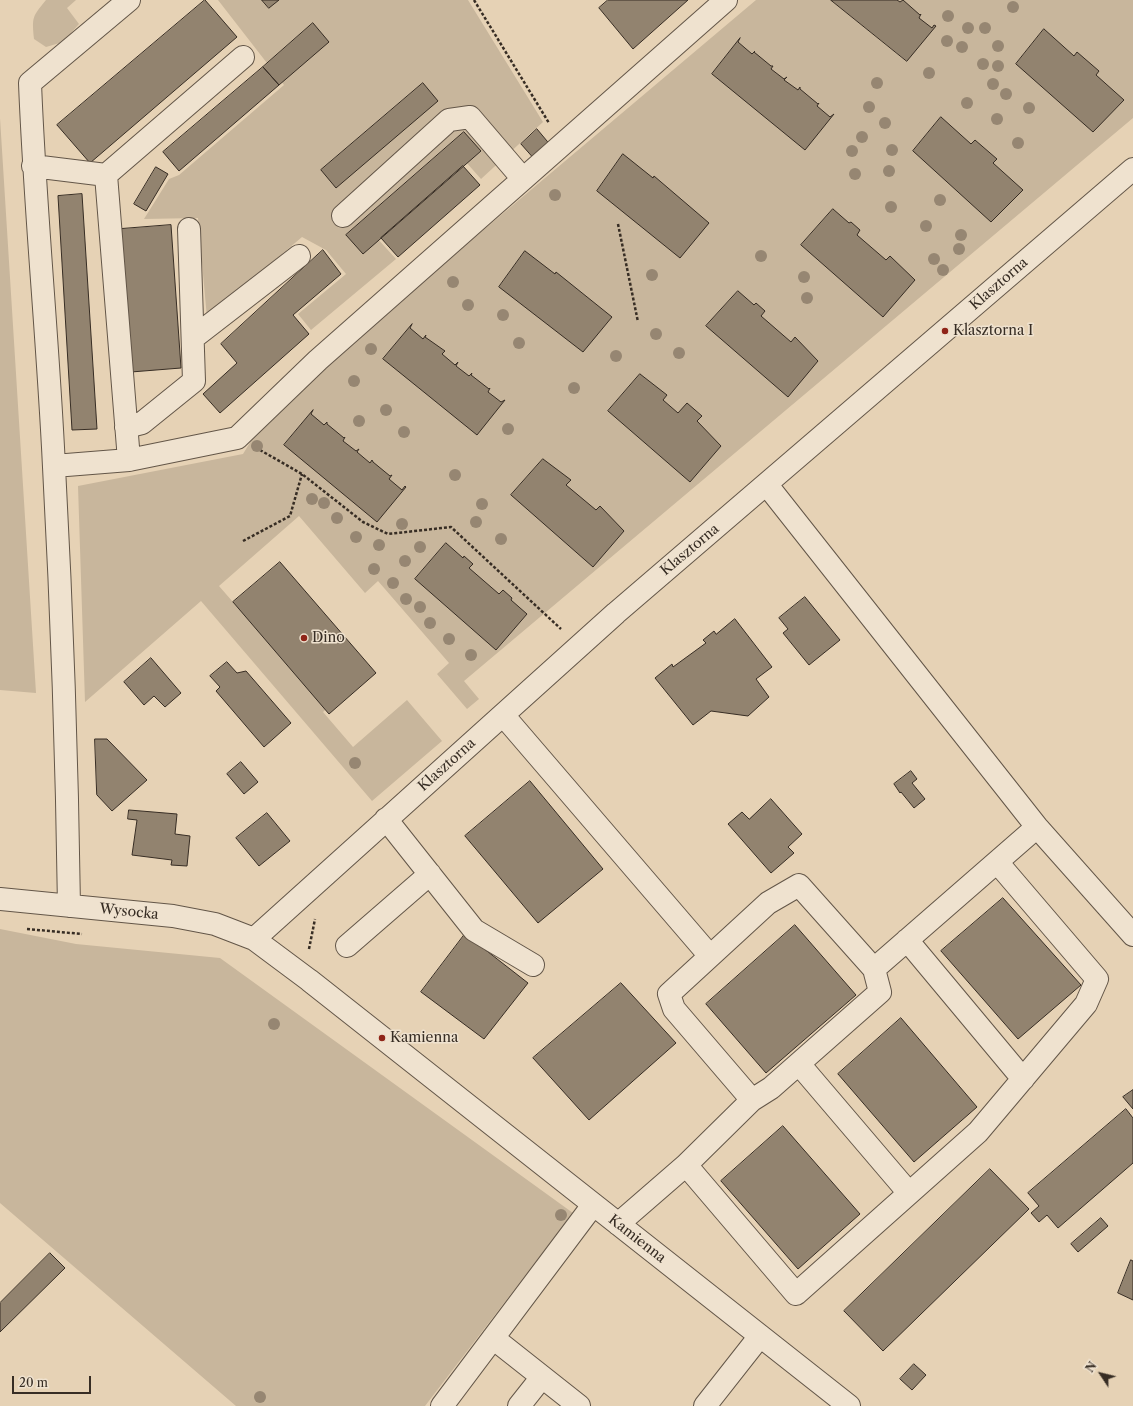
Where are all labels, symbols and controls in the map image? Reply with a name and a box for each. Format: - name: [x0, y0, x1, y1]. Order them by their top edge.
- street label: Klasztorna: [967, 254, 1031, 314]
- place label: Klasztorna I: [953, 323, 1033, 339]
- marker: Klasztorna I: [940, 326, 950, 336]
- street label: Klasztorna: [657, 521, 723, 579]
- place label: Dino: [312, 630, 345, 646]
- marker: Dino: [299, 633, 309, 643]
- street label: Klasztorna: [415, 735, 479, 795]
- street label: Wysocka: [99, 901, 159, 923]
- place label: Kamienna: [390, 1030, 458, 1046]
- marker: Kamienna: [377, 1033, 387, 1043]
- street label: Kamienna: [605, 1211, 669, 1267]
- north arrow: [1081, 1354, 1121, 1394]
- text: N: [1083, 1359, 1100, 1375]
- scale bar: [14, 1368, 93, 1394]
- text: 20 m: [19, 1375, 48, 1390]

